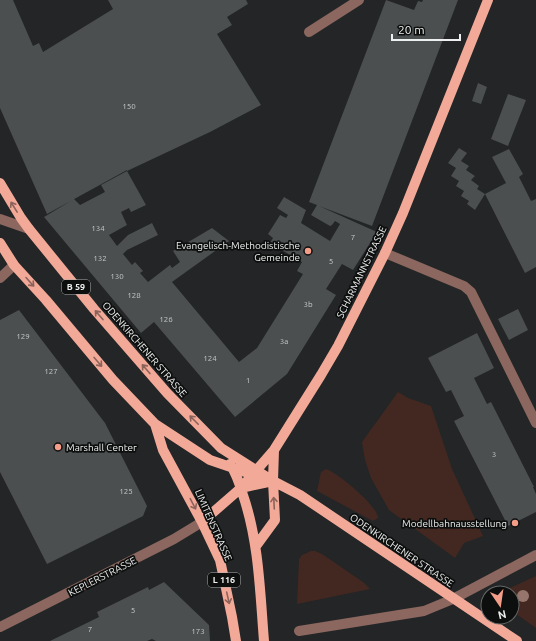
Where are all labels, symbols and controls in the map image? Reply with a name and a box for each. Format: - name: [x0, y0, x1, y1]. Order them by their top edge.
- scale bar: [392, 16, 460, 42]
- text: 20 m: [398, 23, 425, 36]
- house number: 150: [122, 102, 136, 111]
- one-way arrow: [9, 201, 17, 213]
- house number: 134: [91, 224, 105, 233]
- street label: SCHARMANNSTRASSE: [334, 224, 389, 320]
- house number: 7: [351, 233, 355, 242]
- place label: Evangelisch-Methodistische Gemeinde: [176, 240, 300, 263]
- marker: Evangelisch-Methodistische Gemeinde: [303, 246, 313, 256]
- house number: 132: [93, 254, 107, 263]
- house number: 5: [329, 257, 333, 266]
- house number: 130: [110, 272, 124, 281]
- one-way arrow: [25, 277, 34, 288]
- road number: B 59: [62, 280, 90, 294]
- house number: 128: [127, 291, 141, 300]
- street label: ODENKIRCHENER STRASSE: [100, 300, 189, 399]
- house number: 3b: [303, 300, 313, 309]
- one-way arrow: [94, 310, 104, 320]
- house number: 126: [159, 315, 173, 324]
- house number: 129: [16, 332, 30, 341]
- house number: 3a: [280, 337, 288, 346]
- house number: 124: [203, 354, 217, 363]
- one-way arrow: [93, 357, 102, 367]
- one-way arrow: [141, 363, 150, 374]
- house number: 127: [44, 367, 58, 376]
- house number: 1: [246, 376, 250, 385]
- one-way arrow: [189, 416, 199, 425]
- marker: Marshall Center: [53, 442, 63, 452]
- place label: Marshall Center: [66, 442, 137, 453]
- house number: 3: [492, 450, 496, 459]
- house number: 125: [119, 487, 133, 496]
- street label: LIMITENSTRASSE: [193, 488, 234, 563]
- one-way arrow: [271, 497, 278, 510]
- one-way arrow: [190, 498, 197, 510]
- street label: ODENKIRCHENER STRASSE: [348, 512, 456, 589]
- place label: Modellbahnausstellung: [402, 518, 507, 529]
- marker: Modellbahnausstellung: [510, 518, 520, 528]
- street label: KEPLERSTRASSE: [66, 554, 138, 598]
- road number: L 116: [208, 573, 240, 587]
- north arrow: [480, 585, 520, 625]
- one-way arrow: [225, 592, 233, 605]
- house number: 5: [131, 606, 135, 615]
- text: N: [497, 608, 508, 622]
- house number: 7: [88, 625, 92, 634]
- house number: 173: [191, 627, 205, 636]

